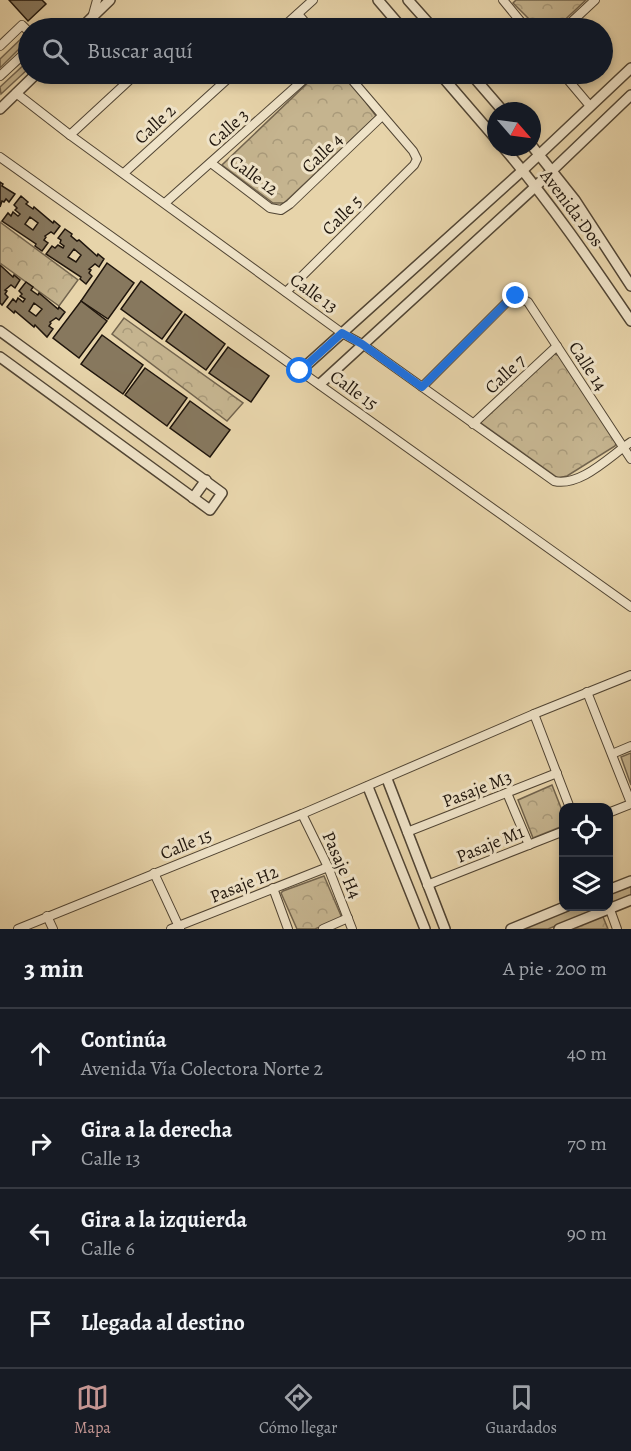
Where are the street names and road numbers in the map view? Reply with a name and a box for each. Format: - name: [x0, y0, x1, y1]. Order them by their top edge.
- street label: Calle 2: [129, 98, 181, 149]
- street label: Calle 3: [202, 103, 254, 153]
- street label: Calle 4: [296, 128, 348, 178]
- street label: Calle 12: [225, 149, 284, 201]
- street label: Avenida Dos: [534, 163, 609, 252]
- street label: Calle 5: [317, 190, 367, 240]
- street label: Calle 13: [285, 268, 343, 318]
- street label: Calle 14: [563, 337, 613, 395]
- street label: Calle 7: [479, 349, 531, 399]
- street label: Calle 15: [325, 364, 383, 416]
- street label: Pasaje M3: [439, 765, 515, 813]
- street label: Pasaje M1: [453, 820, 527, 868]
- street label: Calle 15: [156, 823, 216, 865]
- street label: Pasaje H4: [317, 827, 367, 903]
- street label: Pasaje H2: [206, 859, 282, 909]

